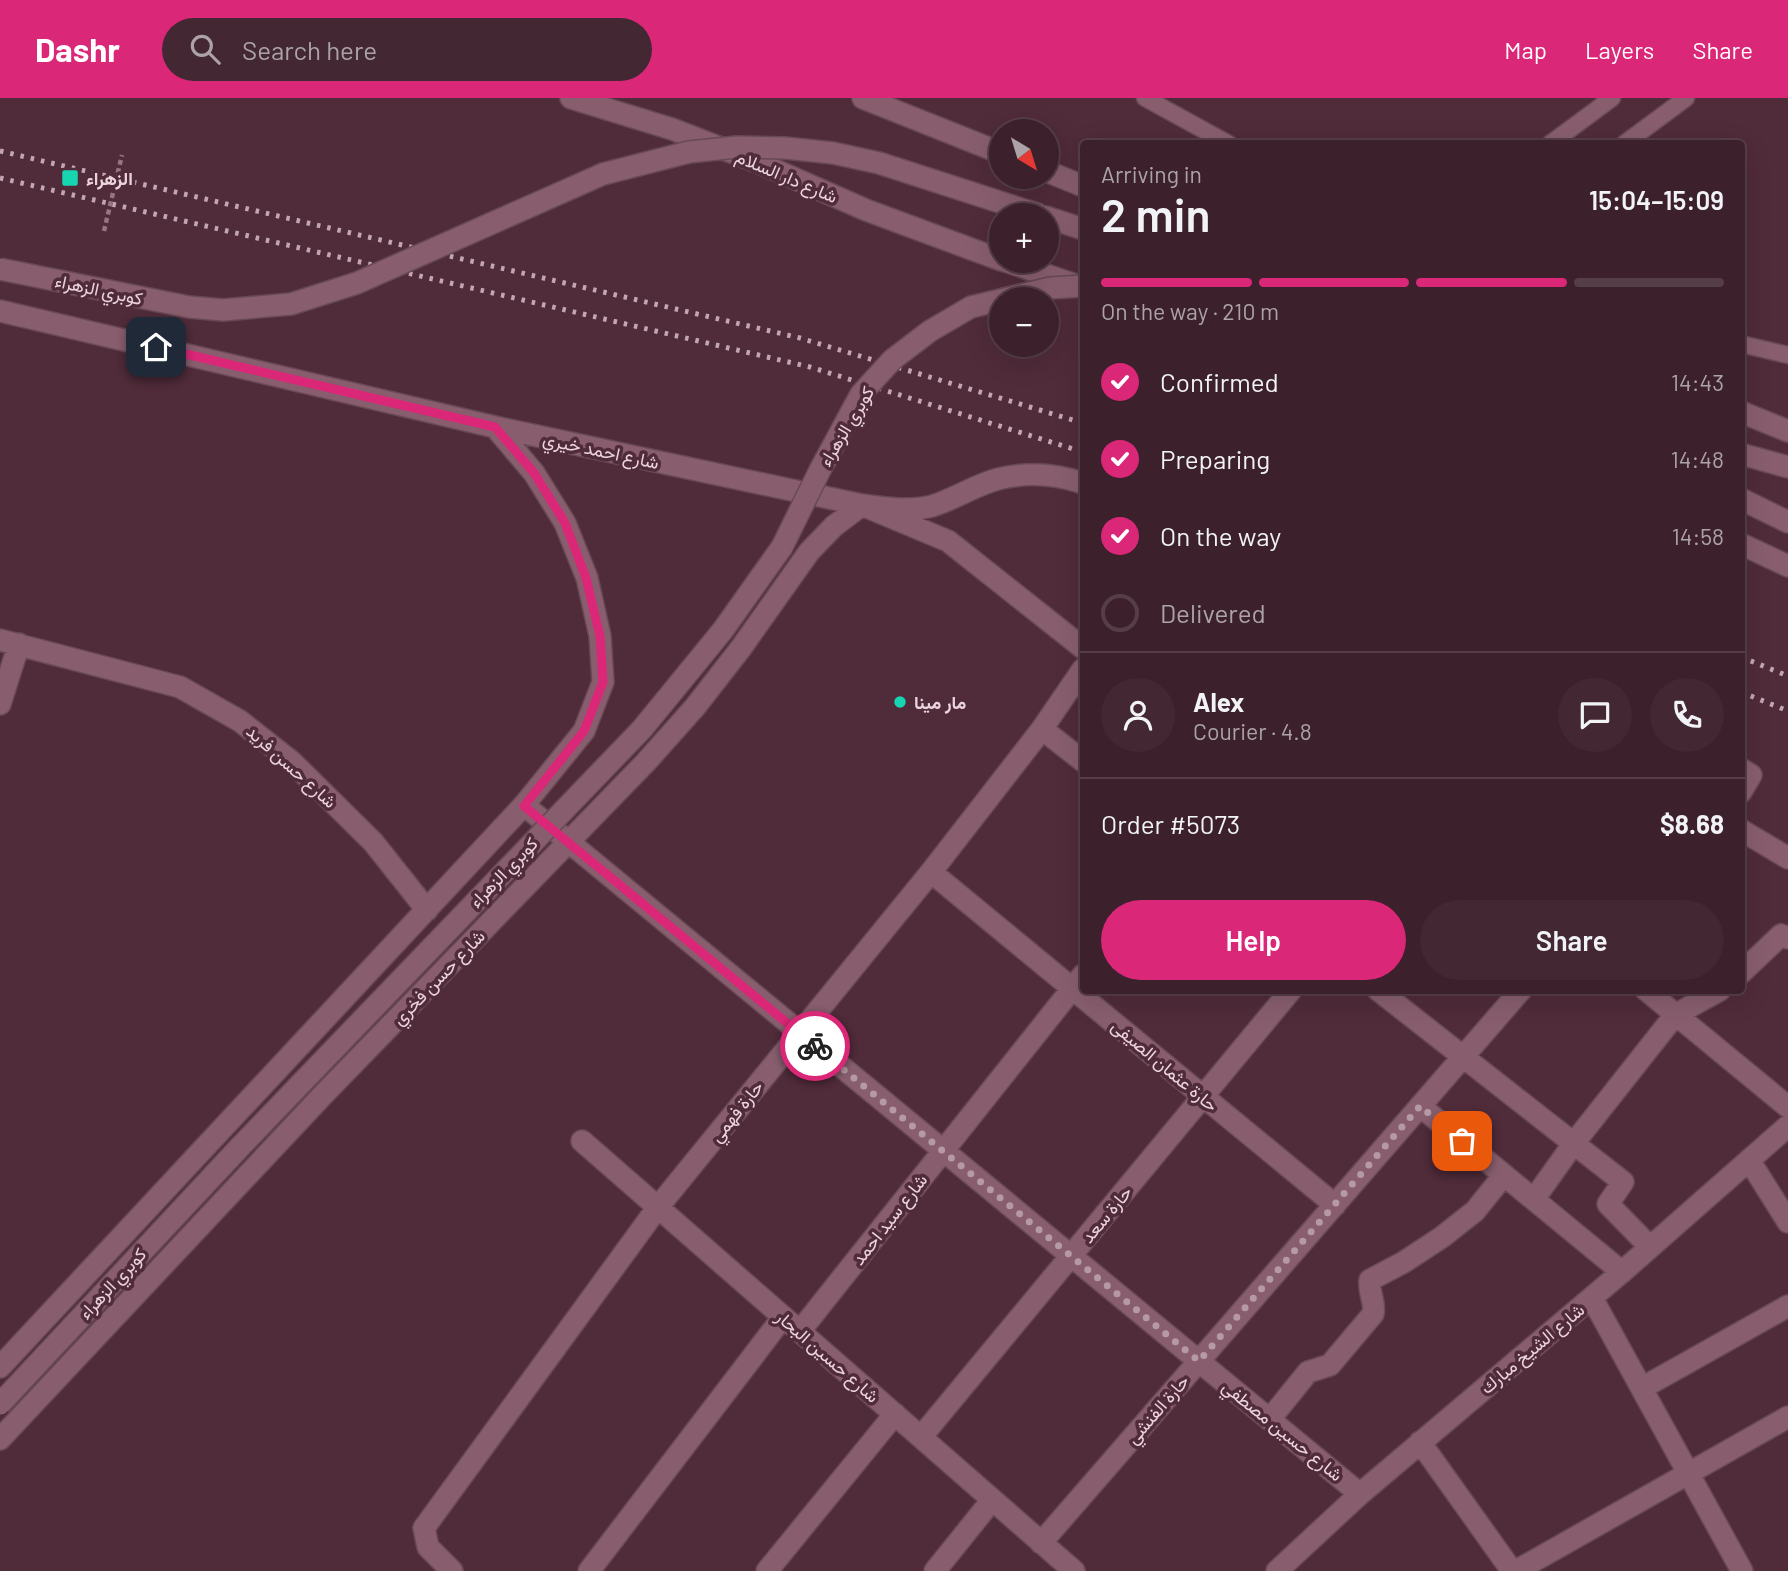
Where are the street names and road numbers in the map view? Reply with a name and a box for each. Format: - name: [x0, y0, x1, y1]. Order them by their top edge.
- street label: شارع دار السلام: [732, 145, 841, 209]
- street label: كوبري الزهراء: [52, 269, 145, 314]
- street label: كوبري الزهراء: [814, 382, 883, 472]
- street label: شارع احمد خيري: [540, 427, 661, 478]
- street label: شارع حسن فريد: [241, 720, 342, 814]
- street label: كوبري الزهراء: [464, 832, 545, 915]
- street label: شارع حسن فخري: [387, 925, 493, 1033]
- street label: حارة عثمان الصيفى: [1107, 1014, 1223, 1117]
- street label: حارة فهمي: [704, 1076, 771, 1149]
- street label: شارع سيد احمد: [847, 1169, 933, 1270]
- street label: حارة سعد: [1076, 1181, 1137, 1248]
- street label: كوبري الزهراء: [74, 1243, 154, 1327]
- street label: شارع الشيخ مبارك: [1475, 1298, 1590, 1399]
- street label: شارع حسين البحار: [770, 1305, 884, 1408]
- street label: حارة الفنشي: [1121, 1370, 1197, 1451]
- street label: شارع حسين مصطفي: [1215, 1375, 1348, 1489]

